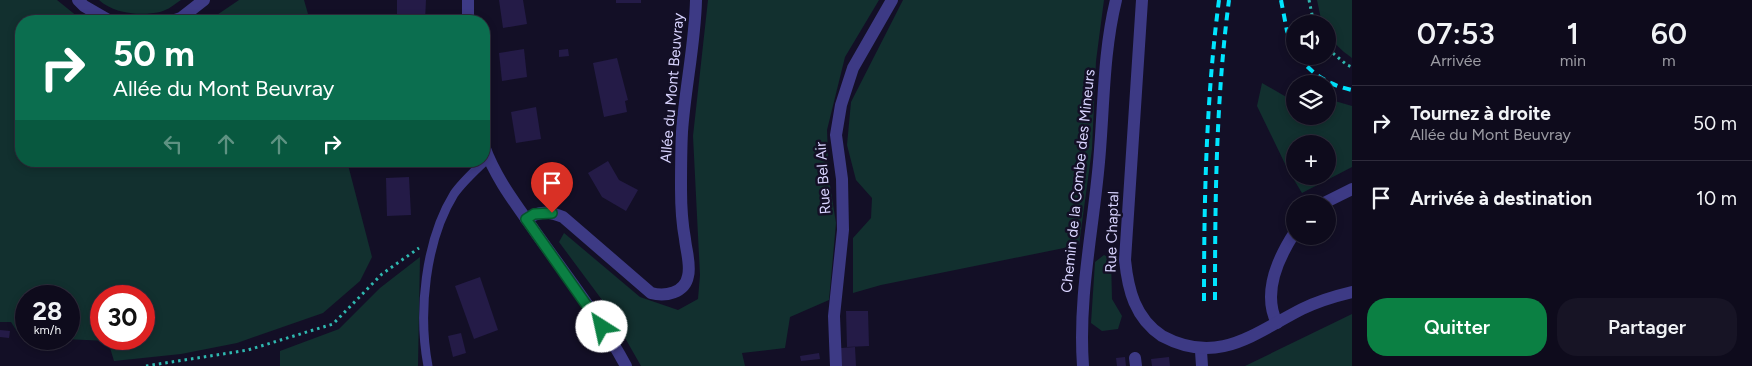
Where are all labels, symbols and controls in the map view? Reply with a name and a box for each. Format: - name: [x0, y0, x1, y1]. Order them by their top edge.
- street label: Allée du Mont Beuvray: [656, 12, 688, 164]
- map controls: [1286, 15, 1336, 245]
- button: sound: [1286, 15, 1336, 65]
- text: 07:53: [1417, 15, 1495, 52]
- text: 1: [1566, 15, 1579, 52]
- text: 60: [1651, 15, 1687, 52]
- text: 50 m: [113, 33, 195, 75]
- icon: right: [30, 35, 95, 100]
- text: Arrivée: [1430, 51, 1481, 70]
- text: min: [1560, 51, 1586, 70]
- text: m: [1662, 51, 1676, 70]
- street label: Chemin de la Combe des Mineurs: [1057, 68, 1099, 294]
- text: Allée du Mont Beuvray: [113, 75, 334, 102]
- button: layers: [1286, 75, 1336, 125]
- text: Tournez à droite: [1410, 102, 1551, 125]
- icon: right: [1367, 109, 1395, 137]
- text: 50 m: [1693, 112, 1737, 135]
- text: Allée du Mont Beuvray: [1410, 125, 1571, 144]
- icon: left: [159, 130, 187, 158]
- icon: ahead: [212, 130, 240, 158]
- icon: ahead: [265, 130, 293, 158]
- icon: right: [318, 130, 346, 158]
- button: +: [1286, 135, 1336, 185]
- street label: Rue Bel Air: [811, 141, 835, 215]
- pin: [531, 162, 573, 213]
- icon: arrive: [538, 169, 566, 197]
- icon: arrive: [1367, 184, 1395, 212]
- text: Arrivée à destination: [1410, 187, 1592, 210]
- text: 10 m: [1696, 187, 1737, 210]
- street label: Rue Chaptal: [1102, 191, 1122, 273]
- button: −: [1286, 195, 1336, 245]
- speed limit sign: 30: [90, 285, 155, 350]
- text: 28: [33, 296, 62, 326]
- button: Quitter: [1367, 298, 1547, 356]
- button: Partager: [1557, 298, 1737, 356]
- position arrow: [575, 300, 627, 352]
- text: km/h: [34, 323, 61, 337]

